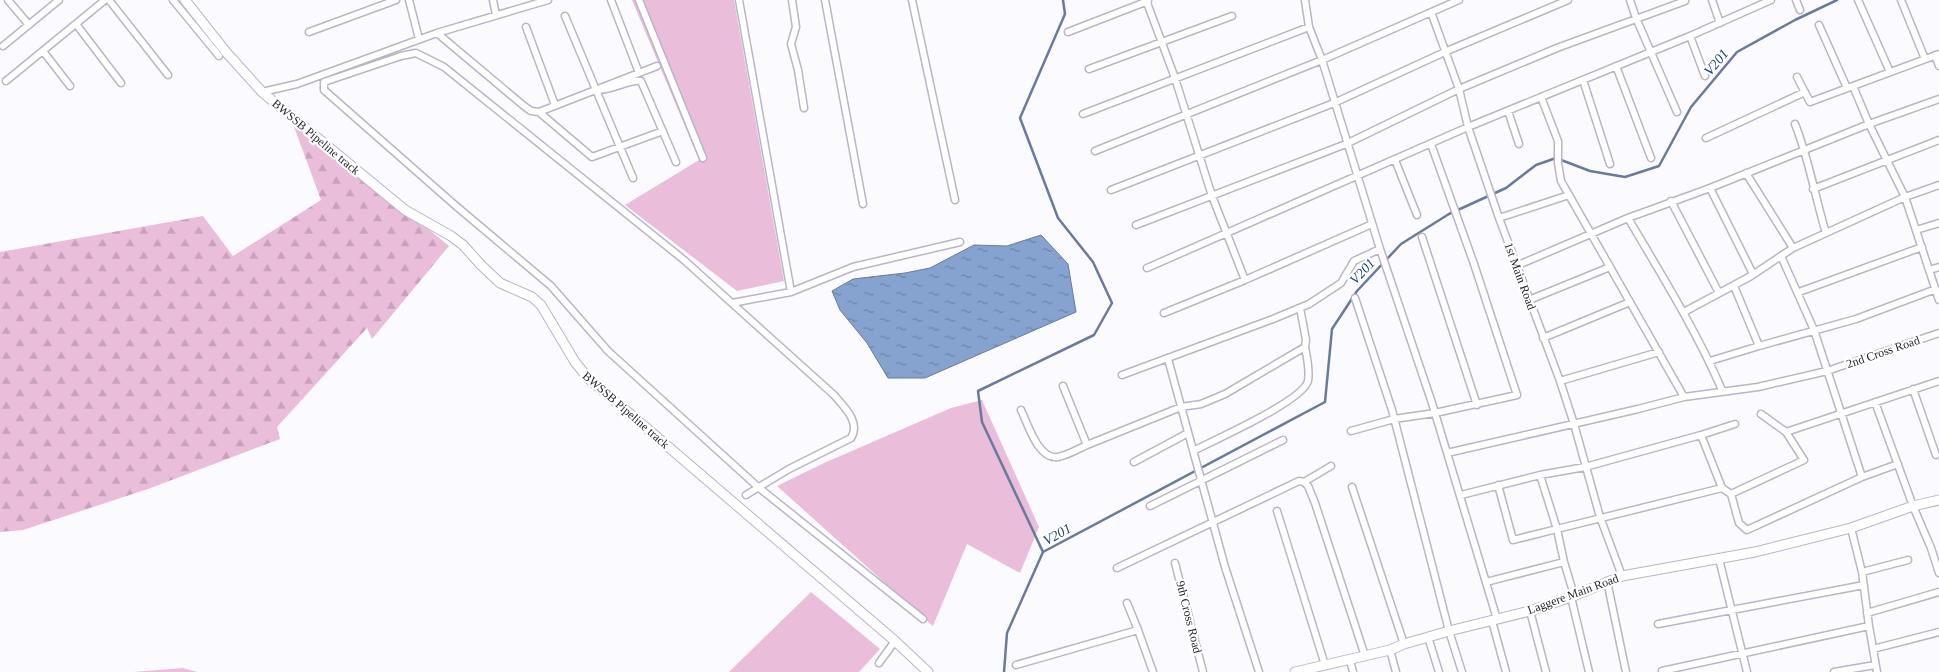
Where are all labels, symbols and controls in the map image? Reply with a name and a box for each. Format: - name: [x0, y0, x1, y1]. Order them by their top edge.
- water label: V201: [1701, 46, 1732, 78]
- street label: BWSSB Pipeline track: [269, 96, 363, 178]
- street label: 1st Main Road: [1501, 240, 1539, 312]
- water label: V201: [1347, 255, 1378, 287]
- street label: 2nd Cross Road: [1844, 333, 1922, 371]
- street label: BWSSB Pipeline track: [580, 369, 672, 451]
- water label: V201: [1041, 521, 1074, 548]
- street label: Laggere Main Road: [1526, 571, 1620, 617]
- street label: 9th Cross Road: [1173, 579, 1205, 655]

